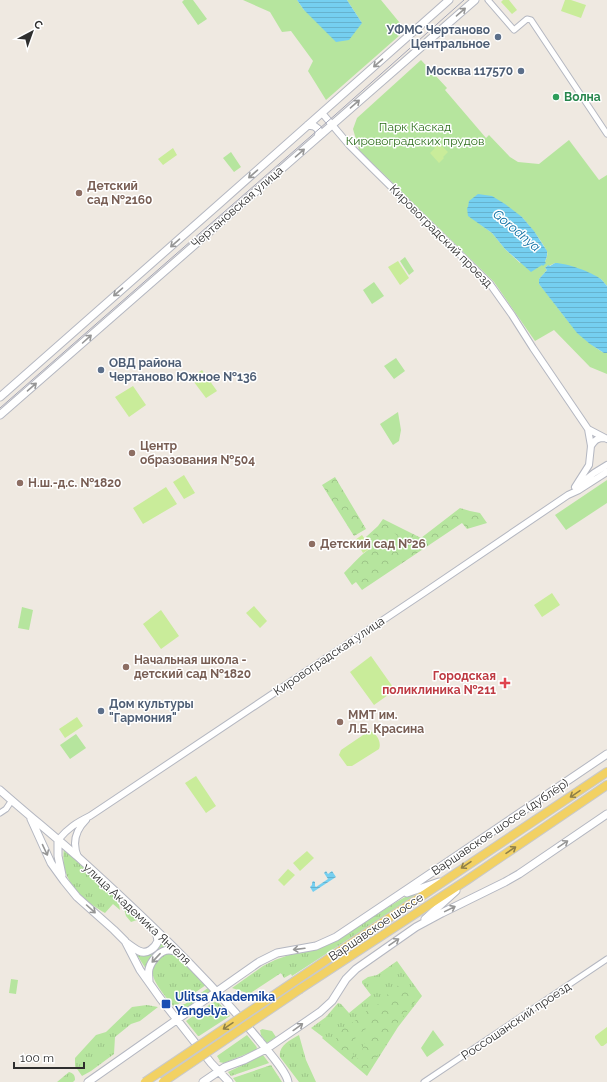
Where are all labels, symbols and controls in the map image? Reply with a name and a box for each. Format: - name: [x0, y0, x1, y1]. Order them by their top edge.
- one-way arrow: [455, 8, 466, 17]
- north arrow: [12, 12, 52, 52]
- text: С: [31, 17, 46, 33]
- place label: УФМС Чертаново Центральное: [386, 23, 490, 51]
- marker: УФМС Чертаново Центральное: [493, 32, 503, 42]
- one-way arrow: [373, 58, 383, 67]
- place label: Москва 117570: [426, 64, 513, 78]
- marker: Москва 117570: [516, 66, 526, 76]
- place label: Волна: [564, 90, 601, 104]
- marker: Волна: [551, 92, 561, 102]
- one-way arrow: [350, 100, 360, 109]
- park label: Парк Каскад Кировоградских прудов: [346, 120, 484, 148]
- one-way arrow: [294, 148, 305, 157]
- street label: Чертановская улица: [188, 163, 286, 251]
- one-way arrow: [248, 169, 258, 178]
- place label: Детский сад №2160: [87, 179, 152, 207]
- street label: Кировоградский проезд: [387, 182, 495, 290]
- marker: Детский сад №2160: [74, 188, 84, 198]
- water label: Gorodnya: [490, 206, 544, 255]
- one-way arrow: [170, 238, 181, 247]
- one-way arrow: [113, 288, 124, 297]
- one-way arrow: [82, 334, 92, 344]
- place label: ОВД района Чертаново Южное №136: [109, 356, 257, 384]
- marker: ОВД района Чертаново Южное №136: [96, 365, 106, 375]
- one-way arrow: [26, 383, 37, 392]
- place label: Центр образования №504: [140, 439, 255, 467]
- marker: Центр образования №504: [127, 448, 137, 458]
- place label: Н.ш.-д.с. №1820: [28, 476, 121, 490]
- marker: Н.ш.-д.с. №1820: [15, 478, 25, 488]
- place label: Детский сад №26: [320, 537, 426, 551]
- marker: Детский сад №26: [307, 539, 317, 549]
- street label: Кировоградская улица: [271, 614, 387, 698]
- place label: Начальная школа - детский сад №1820: [134, 653, 251, 681]
- marker: Начальная школа - детский сад №1820: [121, 662, 131, 672]
- place label: Городская поликлиника №211: [382, 669, 496, 697]
- marker: Городская поликлиника №211: [499, 677, 511, 689]
- place label: Дом культуры "Гармония": [109, 697, 194, 725]
- marker: Дом культуры "Гармония": [96, 706, 106, 716]
- place label: ММТ им. Л.Б. Красина: [348, 708, 424, 736]
- marker: ММТ им. Л.Б. Красина: [335, 717, 345, 727]
- street label: Варшавское шоссе (дублёр): [429, 776, 571, 878]
- one-way arrow: [570, 790, 581, 798]
- one-way arrow: [557, 840, 568, 848]
- one-way arrow: [42, 844, 49, 856]
- one-way arrow: [505, 846, 516, 854]
- street label: улица Академика Янгеля: [80, 860, 194, 968]
- one-way arrow: [461, 861, 472, 870]
- street label: Варшавское шоссе: [326, 890, 426, 964]
- one-way arrow: [86, 904, 96, 914]
- one-way arrow: [444, 904, 456, 912]
- one-way arrow: [388, 938, 399, 946]
- one-way arrow: [293, 946, 306, 953]
- one-way arrow: [151, 953, 161, 963]
- street label: Россошанский проезд: [459, 979, 573, 1063]
- place label: Ulitsa Akademika Yangelya: [175, 990, 275, 1018]
- marker: Ulitsa Akademika Yangelya: [160, 998, 172, 1010]
- one-way arrow: [223, 1022, 234, 1030]
- one-way arrow: [292, 1023, 303, 1031]
- scale bar: [14, 1044, 84, 1070]
- text: 100 m: [20, 1051, 54, 1065]

